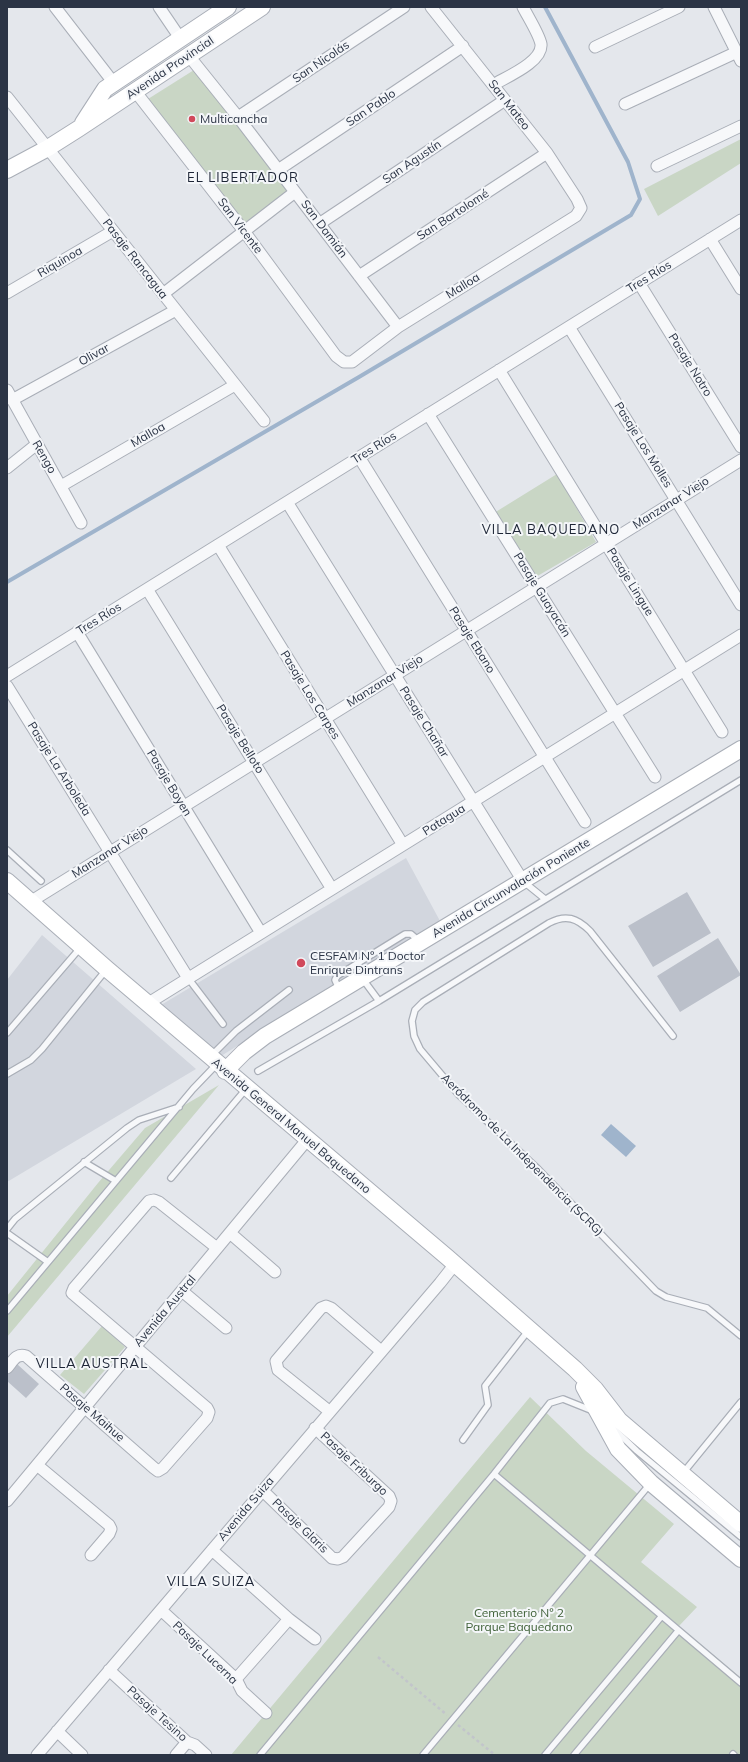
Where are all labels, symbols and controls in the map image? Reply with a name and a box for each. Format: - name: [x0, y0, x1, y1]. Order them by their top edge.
- street label: Avenida Provincial: [123, 33, 217, 103]
- street label: San Nicolás: [290, 38, 352, 86]
- street label: San Mateo: [485, 77, 533, 133]
- street label: San Pablo: [344, 86, 398, 130]
- place label: Multicancha: [200, 112, 267, 126]
- marker: Multicancha: [187, 114, 197, 124]
- street label: San Agustín: [380, 137, 444, 187]
- district label: EL LIBERTADOR: [187, 170, 299, 186]
- street label: San Bartolomé: [414, 186, 492, 244]
- street label: San Vicente: [214, 195, 266, 257]
- street label: San Damián: [298, 197, 350, 261]
- street label: Pasaje Rancagua: [99, 216, 171, 302]
- street label: Riquinoa: [35, 243, 85, 281]
- street label: Tres Ríos: [624, 258, 674, 296]
- street label: Malloa: [443, 270, 483, 302]
- street label: Pasaje Notro: [665, 331, 715, 399]
- street label: Olivar: [76, 341, 112, 369]
- street label: Pasaje Los Molles: [611, 400, 675, 490]
- street label: Malloa: [128, 419, 168, 451]
- street label: Tres Ríos: [349, 429, 399, 467]
- street label: Rengo: [29, 438, 59, 476]
- street label: Manzanar Viejo: [630, 474, 712, 532]
- district label: VILLA BAQUEDANO: [482, 522, 620, 538]
- street label: Pasaje Lingue: [603, 545, 657, 619]
- street label: Pasaje Guayacán: [510, 550, 574, 640]
- street label: Tres Ríos: [74, 600, 124, 638]
- street label: Pasaje Ebano: [446, 604, 498, 676]
- street label: Pasaje Los Carpes: [277, 648, 343, 742]
- street label: Manzanar Viejo: [344, 652, 426, 710]
- street label: Pasaje Chañar: [396, 684, 452, 760]
- street label: Pasaje Belloto: [213, 702, 267, 776]
- street label: Pasaje La Arboleda: [24, 719, 94, 819]
- street label: Pasaje Boyen: [143, 747, 195, 819]
- street label: Patagua: [420, 801, 468, 839]
- street label: Manzanar Viejo: [69, 823, 151, 881]
- street label: Avenida Circunvalación Poniente: [429, 835, 593, 941]
- place label: CESFAM N° 1 Doctor Enrique Dintrans: [310, 949, 425, 977]
- marker: CESFAM N° 1 Doctor Enrique Dintrans: [295, 957, 307, 969]
- street label: Avenida General Manuel Baquedano: [208, 1055, 374, 1197]
- street label: Aeródromo de La Independencia (SCRG): [438, 1071, 606, 1239]
- street label: Avenida Austral: [131, 1272, 199, 1350]
- district label: VILLA AUSTRAL: [36, 1356, 148, 1372]
- street label: Pasaje Maihue: [57, 1381, 127, 1445]
- street label: Pasaje Friburgo: [317, 1429, 391, 1499]
- street label: Avenida Suiza: [215, 1474, 277, 1544]
- street label: Pasaje Glaris: [269, 1496, 331, 1556]
- district label: VILLA SUIZA: [167, 1574, 255, 1590]
- park label: Cementerio N° 2 Parque Baquedano: [465, 1606, 573, 1634]
- street label: Pasaje Lucerna: [170, 1618, 240, 1688]
- street label: Pasaje Tesino: [124, 1683, 190, 1745]

